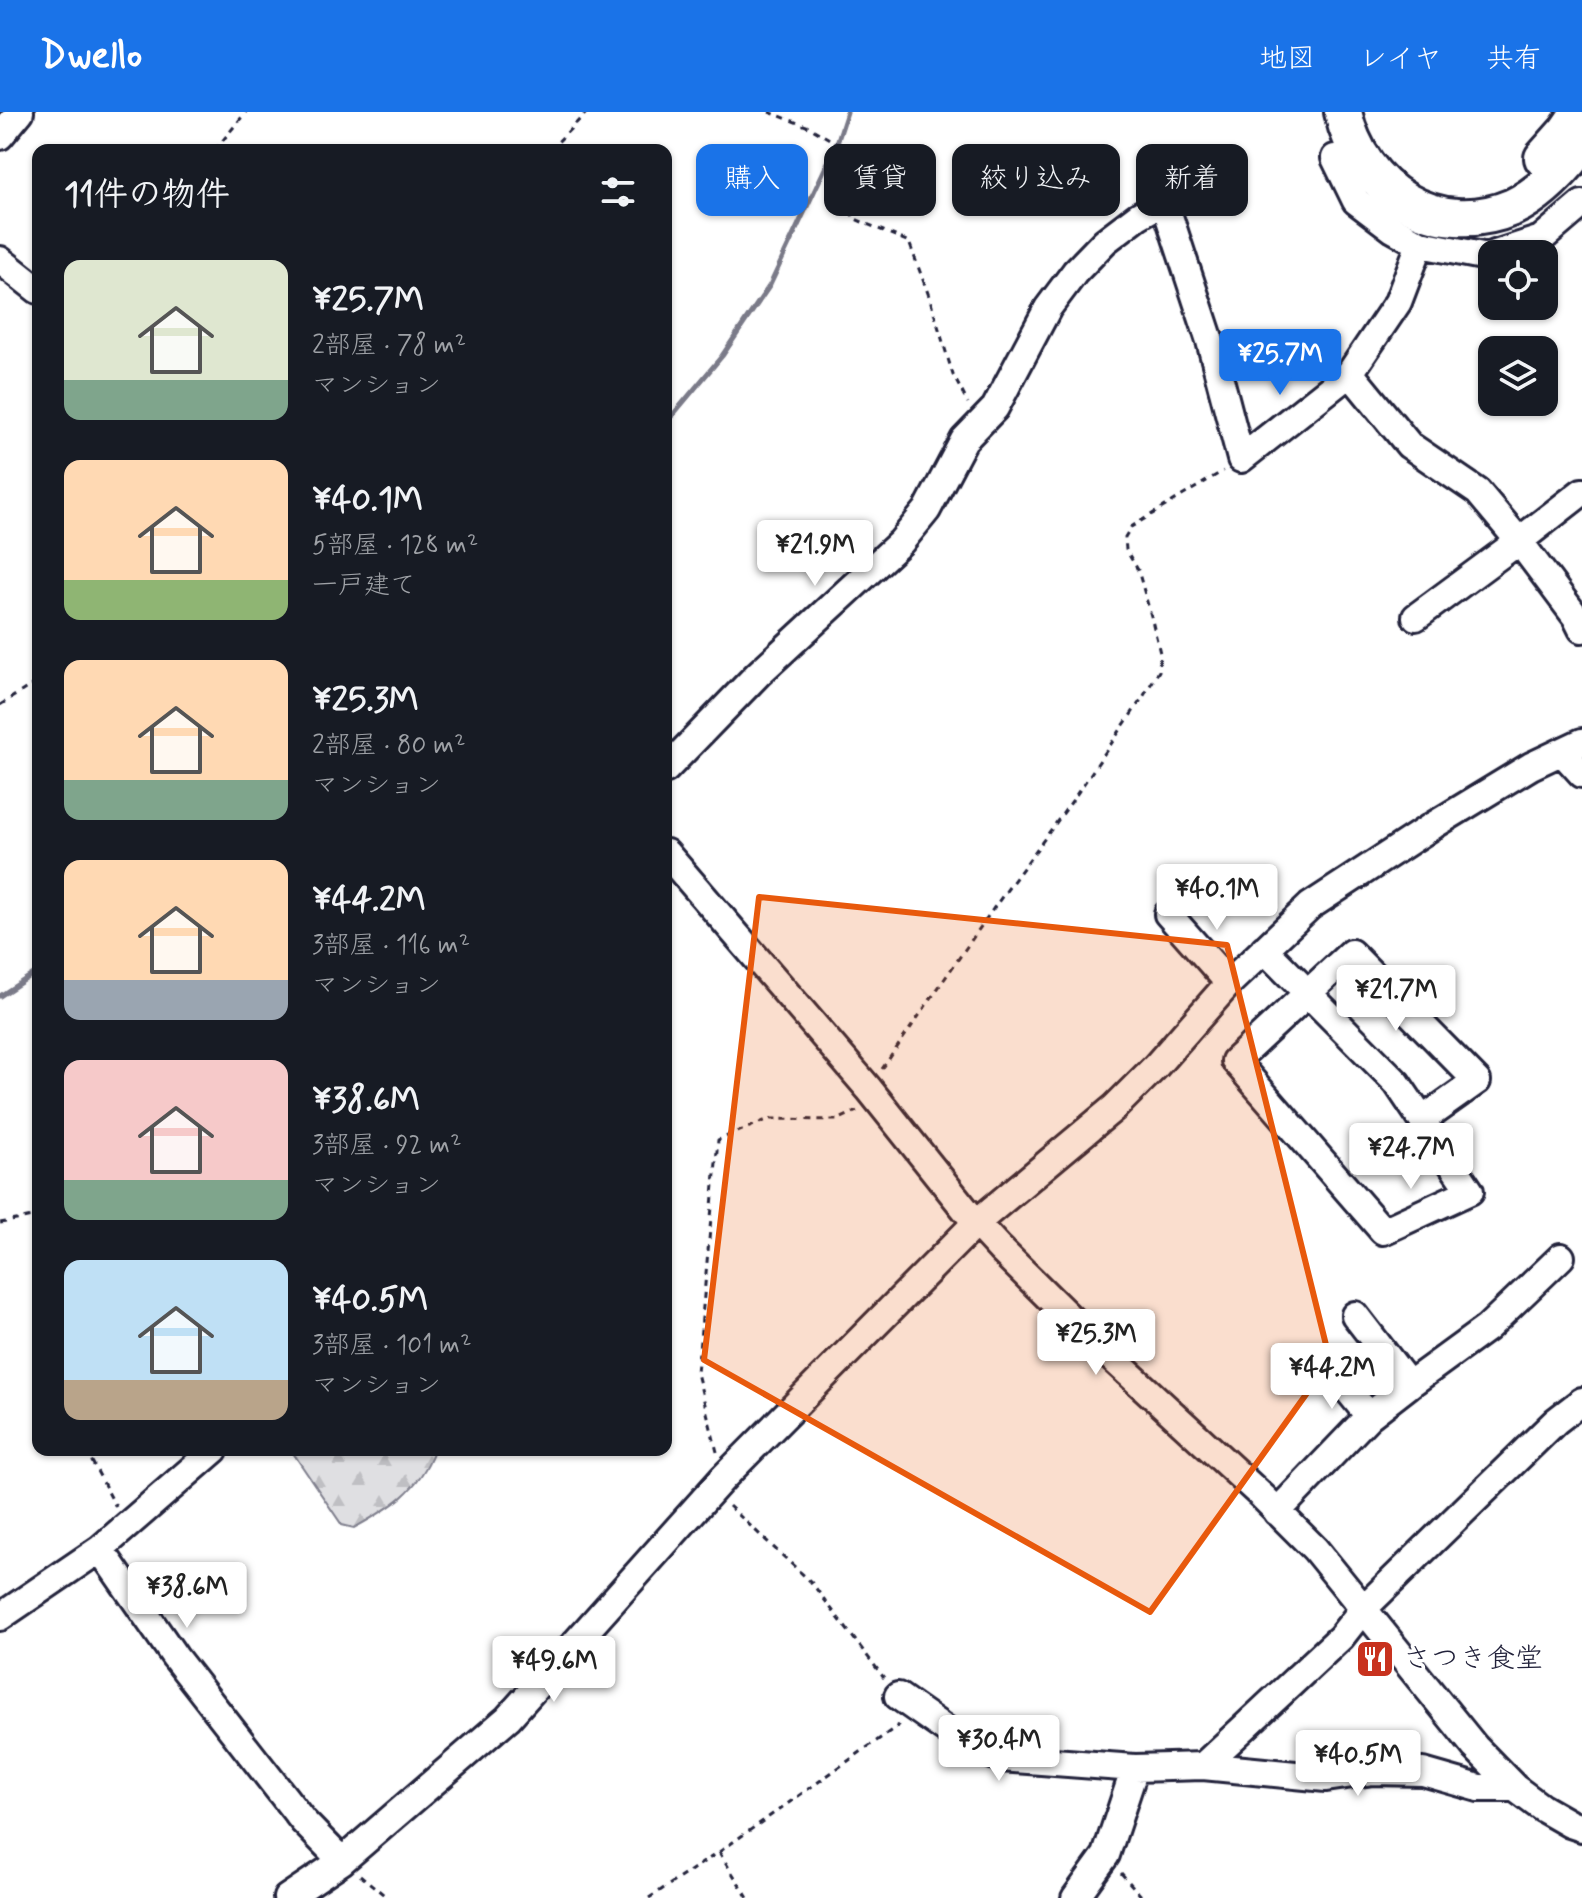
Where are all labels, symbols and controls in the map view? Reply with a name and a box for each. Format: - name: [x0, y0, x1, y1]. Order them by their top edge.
- text: Dwello: [40, 32, 142, 81]
- text: 地図: [1259, 41, 1315, 78]
- text: レイヤ: [1359, 41, 1442, 78]
- text: 共有: [1486, 41, 1542, 78]
- chip: 購入: [696, 144, 808, 216]
- chip: 賃貸: [824, 144, 936, 216]
- chip: 絞り込み: [952, 144, 1120, 216]
- chip: 新着: [1136, 144, 1248, 216]
- icon: filters: [596, 170, 640, 214]
- text: 11件の物件: [64, 173, 230, 218]
- map controls: [1478, 240, 1558, 416]
- button: locate: [1478, 240, 1558, 320]
- text: ¥25.7M: [312, 278, 424, 323]
- icon: home: [128, 292, 224, 388]
- text: 2部屋 · 78 m²: [312, 329, 466, 363]
- pin: ¥25.7M: [1215, 329, 1345, 397]
- button: layers: [1478, 336, 1558, 416]
- text: ¥25.7M: [1237, 338, 1323, 372]
- text: マンション: [312, 369, 441, 403]
- text: ¥40.1M: [312, 478, 423, 523]
- icon: home: [128, 492, 224, 588]
- pin: ¥21.9M: [750, 520, 880, 588]
- text: 5部屋 · 128 m²: [312, 529, 478, 563]
- text: ¥21.9M: [775, 529, 855, 563]
- text: 一戸建て: [312, 569, 416, 603]
- text: ¥25.3M: [312, 678, 419, 723]
- icon: home: [128, 692, 224, 788]
- text: 2部屋 · 80 m²: [312, 729, 466, 763]
- text: マンション: [312, 769, 441, 803]
- pin: ¥40.1M: [1152, 864, 1282, 932]
- text: ¥40.1M: [1175, 873, 1259, 907]
- text: ¥44.2M: [312, 878, 426, 923]
- icon: home: [128, 892, 224, 988]
- text: 3部屋 · 116 m²: [312, 929, 470, 963]
- pin: ¥21.7M: [1331, 965, 1461, 1033]
- text: マンション: [312, 969, 441, 1003]
- text: ¥21.7M: [1355, 974, 1437, 1008]
- text: ¥38.6M: [312, 1078, 420, 1123]
- icon: home: [128, 1092, 224, 1188]
- pin: ¥24.7M: [1346, 1123, 1476, 1191]
- text: 3部屋 · 92 m²: [312, 1129, 461, 1163]
- text: ¥24.7M: [1367, 1132, 1455, 1166]
- text: マンション: [312, 1169, 441, 1203]
- text: ¥40.5M: [312, 1278, 428, 1323]
- icon: home: [128, 1292, 224, 1388]
- pin: ¥25.3M: [1031, 1309, 1161, 1377]
- text: ¥25.3M: [1055, 1318, 1137, 1352]
- text: 3部屋 · 101 m²: [312, 1329, 472, 1363]
- pin: ¥44.2M: [1267, 1343, 1397, 1411]
- text: ¥44.2M: [1289, 1352, 1375, 1386]
- text: マンション: [312, 1369, 441, 1403]
- pin: ¥38.6M: [122, 1562, 252, 1630]
- text: ¥38.6M: [146, 1571, 228, 1605]
- pin: ¥49.6M: [489, 1636, 619, 1704]
- restaurant icon: さつき食堂: [1354, 1638, 1396, 1680]
- place label: さつき食堂: [1403, 1641, 1543, 1678]
- text: ¥49.6M: [510, 1645, 598, 1679]
- pin: ¥30.4M: [934, 1715, 1064, 1783]
- text: ¥30.4M: [957, 1724, 1041, 1758]
- pin: ¥40.5M: [1293, 1730, 1423, 1798]
- text: ¥40.5M: [1314, 1739, 1402, 1773]

